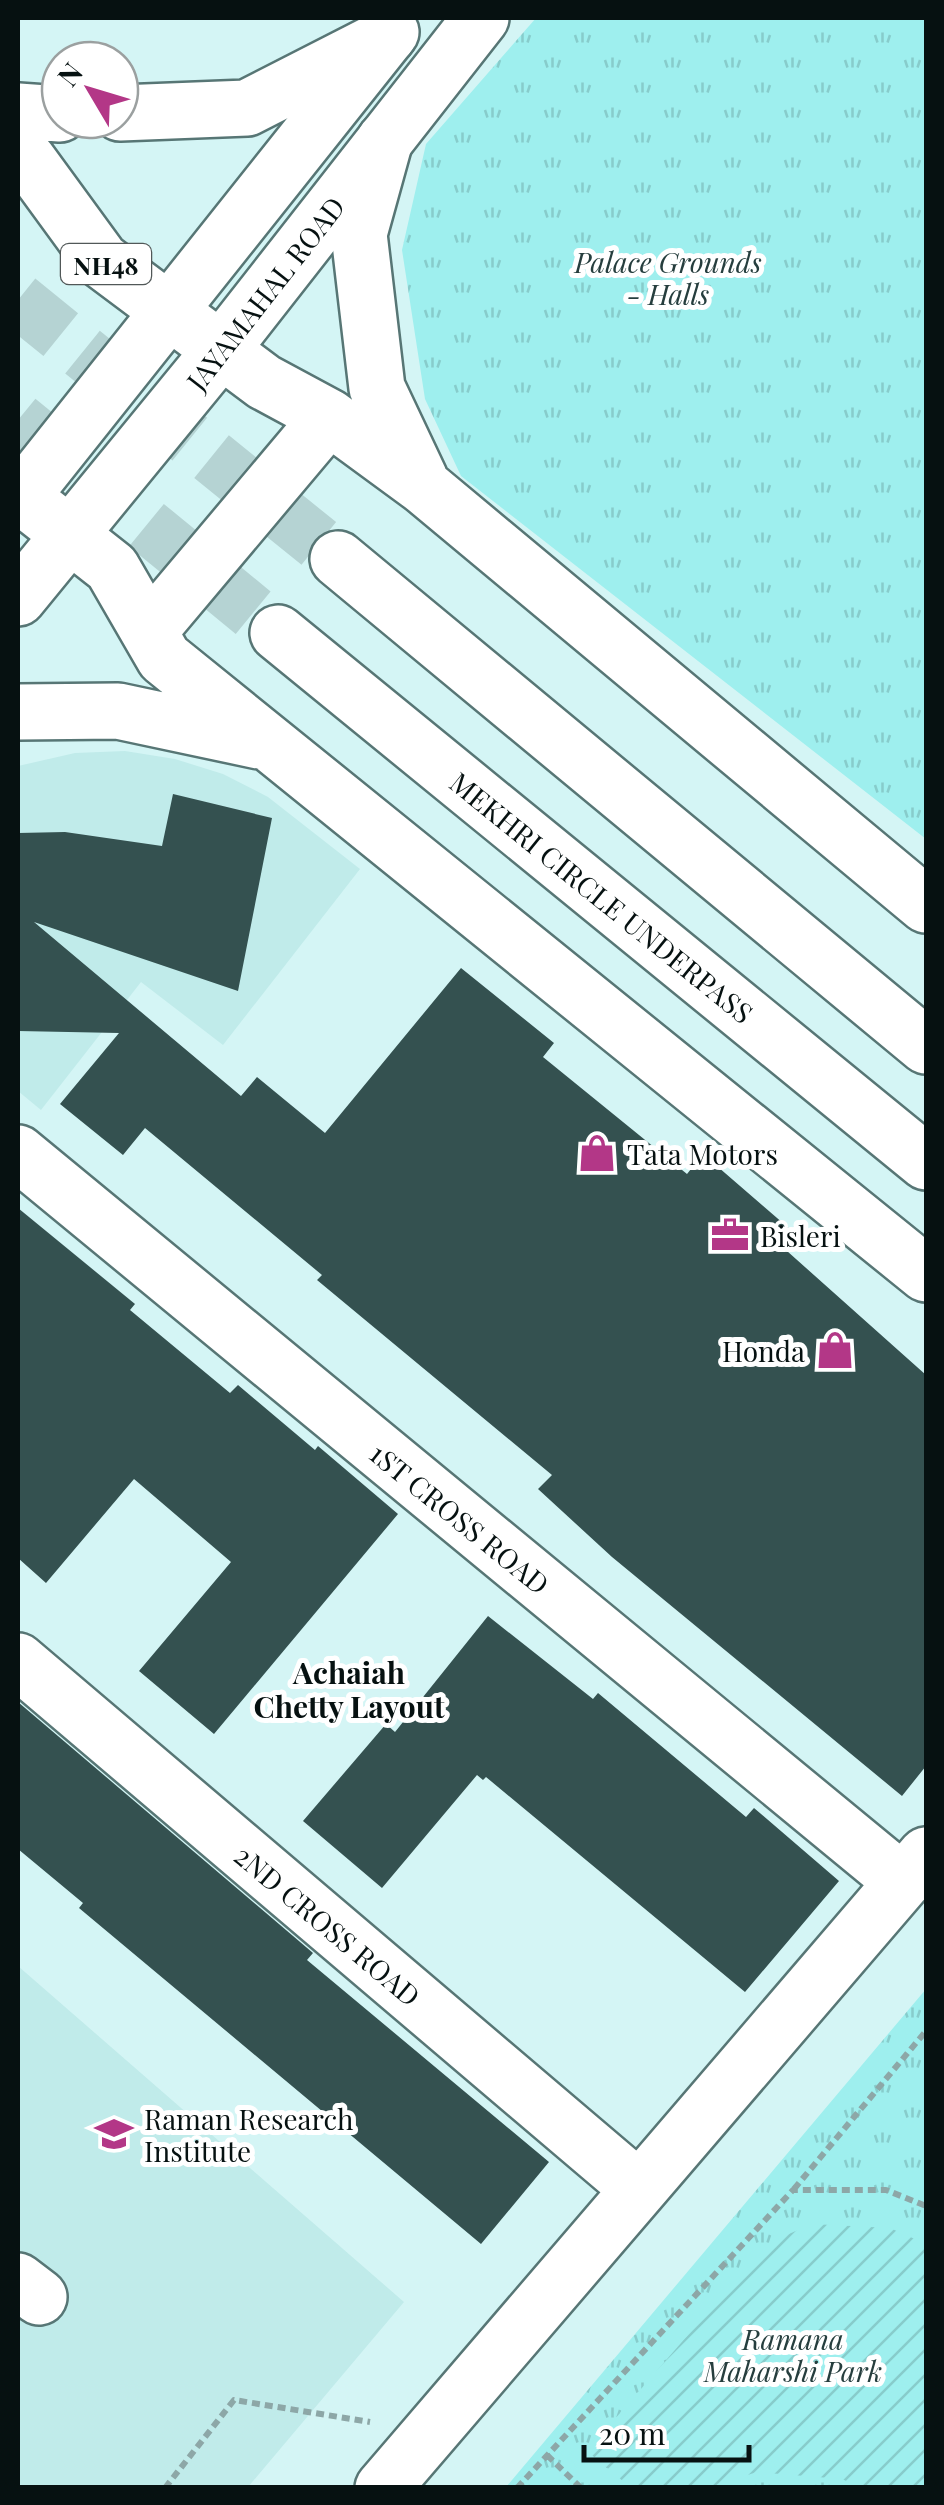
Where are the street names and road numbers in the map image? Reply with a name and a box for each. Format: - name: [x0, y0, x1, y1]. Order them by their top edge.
- street label: JAYAMAHAL ROAD: [177, 188, 352, 398]
- road number: NH48: [61, 244, 151, 284]
- street label: MEKHRI CIRCLE UNDERPASS: [443, 763, 761, 1031]
- street label: 1ST CROSS ROAD: [363, 1434, 557, 1602]
- street label: 2ND CROSS ROAD: [227, 1836, 429, 2014]

